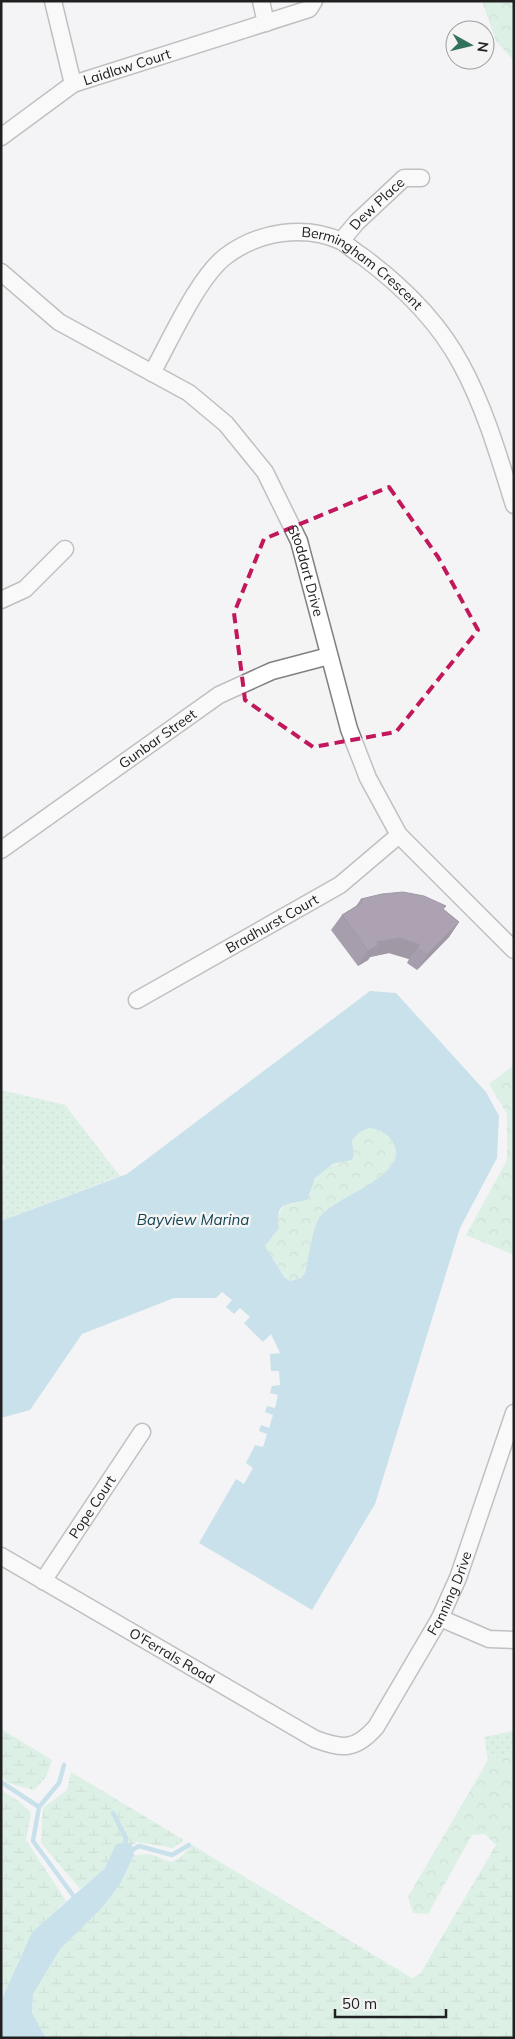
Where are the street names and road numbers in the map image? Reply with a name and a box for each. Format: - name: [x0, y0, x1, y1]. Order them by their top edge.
- street label: Laidlaw Court: [81, 44, 173, 89]
- street label: Dew Place: [345, 173, 408, 233]
- street label: Bermingham Crescent: [301, 223, 427, 314]
- street label: Stoddart Drive: [283, 522, 328, 618]
- street label: Gunbar Street: [115, 705, 200, 772]
- street label: Bradhurst Court: [222, 890, 321, 957]
- street label: Pope Court: [65, 1472, 120, 1542]
- street label: Fanning Drive: [423, 1549, 475, 1638]
- street label: O'Ferrals Road: [126, 1624, 218, 1688]

